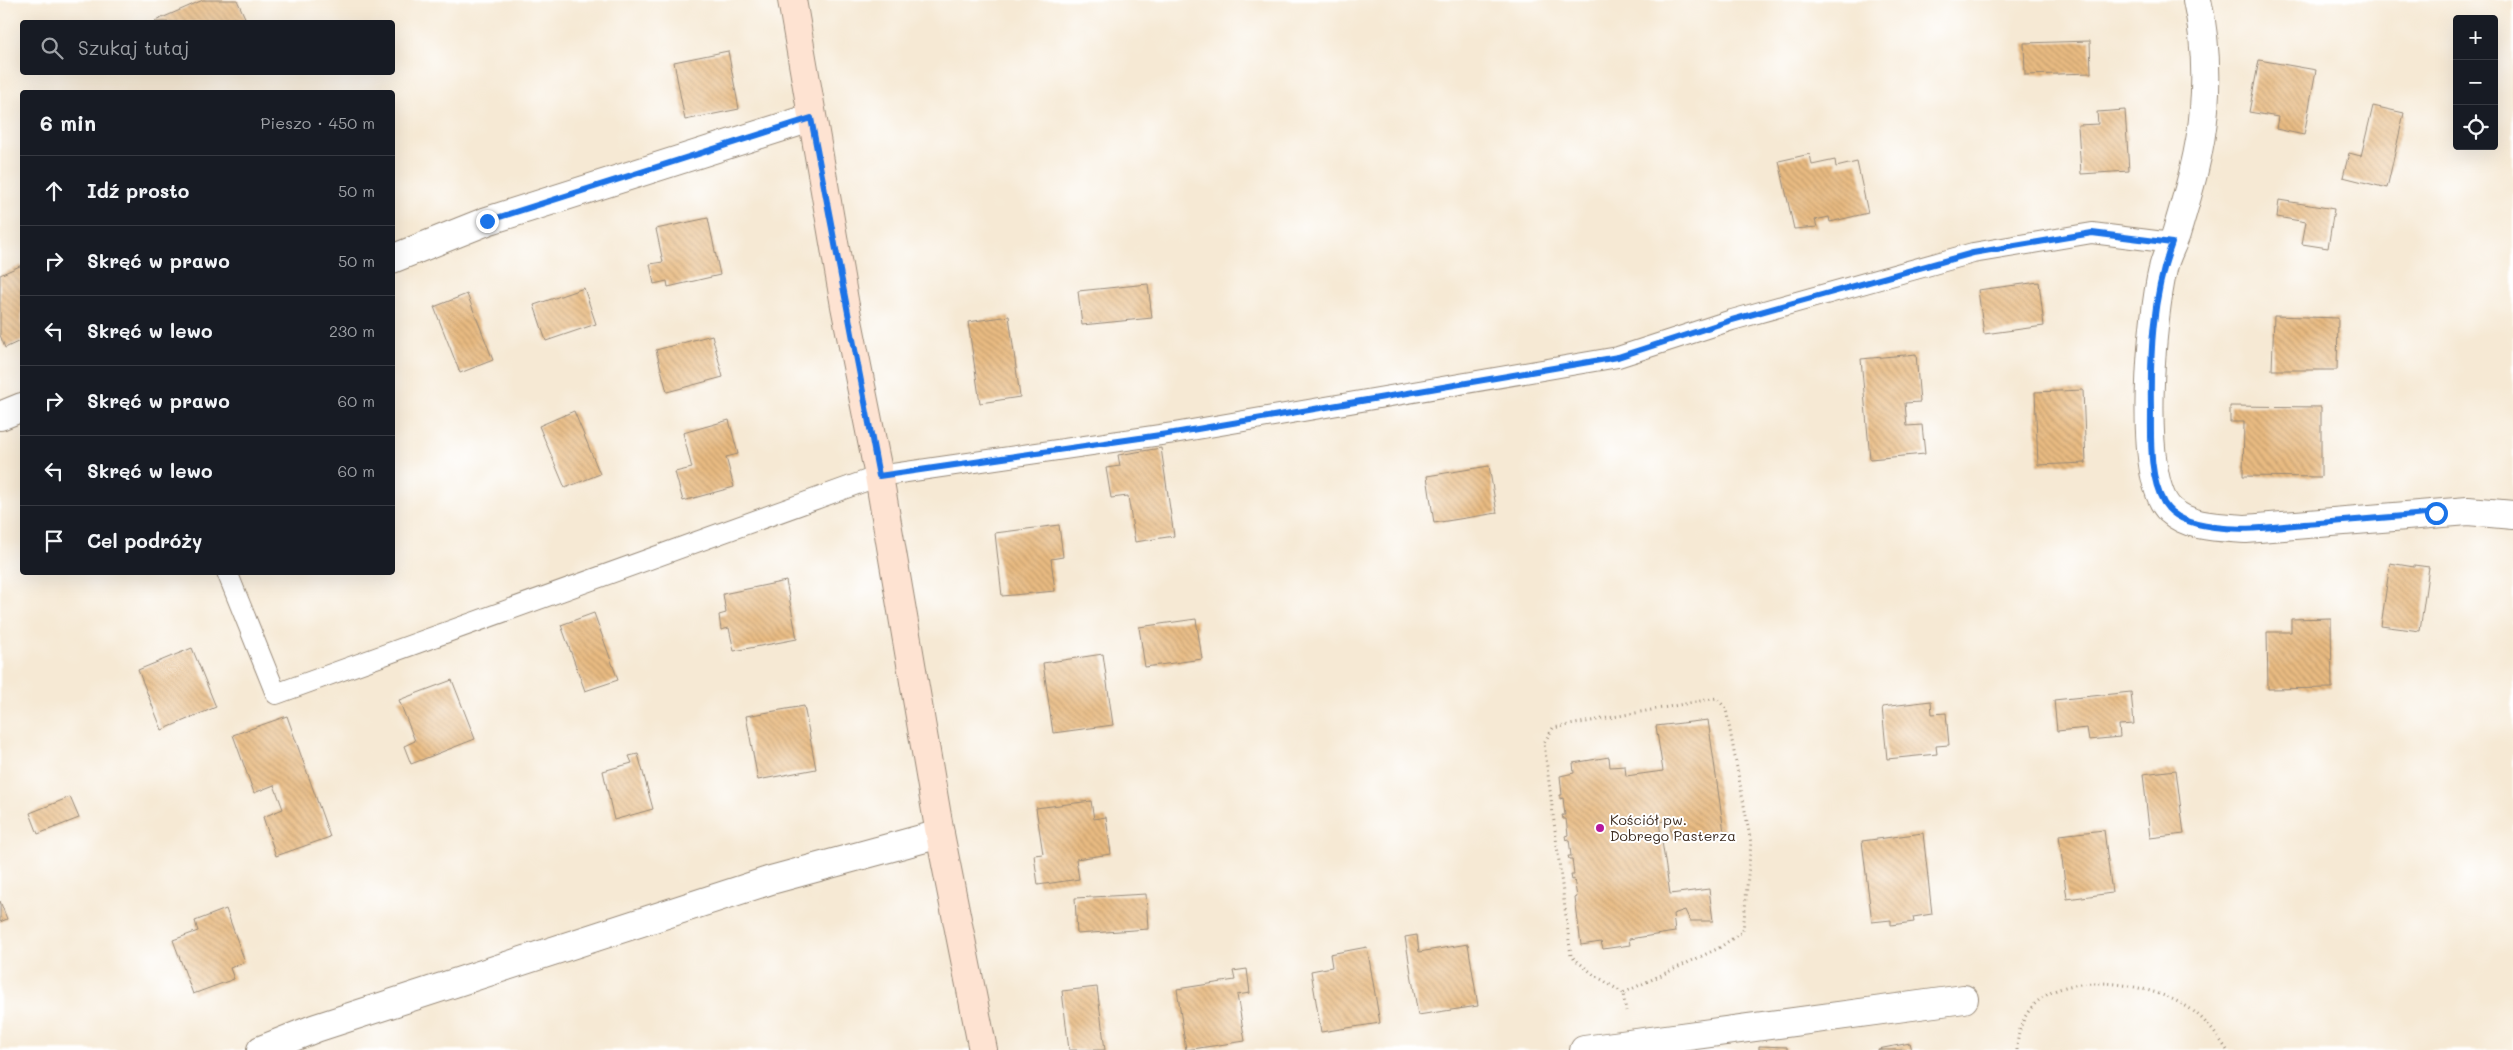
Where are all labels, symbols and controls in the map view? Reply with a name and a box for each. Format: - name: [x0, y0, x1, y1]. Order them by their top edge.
- map controls: [2453, 15, 2498, 150]
- button: +: [2453, 15, 2498, 60]
- search box: [20, 20, 395, 75]
- icon: search: [38, 34, 66, 62]
- text: Szukaj tutaj: [78, 35, 189, 60]
- button: −: [2453, 60, 2498, 105]
- button: locate: [2453, 105, 2498, 150]
- text: 6 min: [40, 109, 96, 136]
- text: Pieszo · 450 m: [261, 112, 375, 133]
- icon: ahead: [40, 177, 68, 205]
- text: Idź prosto: [87, 178, 189, 203]
- text: 50 m: [338, 180, 375, 201]
- route end: [476, 210, 499, 233]
- icon: right: [40, 247, 68, 275]
- text: Skręć w prawo: [87, 248, 230, 273]
- text: 50 m: [338, 250, 375, 271]
- icon: left: [40, 317, 68, 345]
- text: Skręć w lewo: [87, 318, 213, 343]
- text: 230 m: [329, 320, 375, 341]
- icon: right: [40, 387, 68, 415]
- text: Skręć w prawo: [87, 388, 230, 413]
- text: 60 m: [338, 390, 375, 411]
- icon: left: [40, 457, 68, 485]
- text: Skręć w lewo: [87, 458, 213, 483]
- text: 60 m: [338, 460, 375, 481]
- route start: [2425, 502, 2448, 525]
- icon: arrive: [40, 527, 68, 555]
- text: Cel podróży: [87, 528, 202, 553]
- place label: Kościół pw. Dobrego Pasterza: [1610, 810, 1736, 845]
- marker: Kościół pw. Dobrego Pasterza: [1594, 822, 1606, 834]

